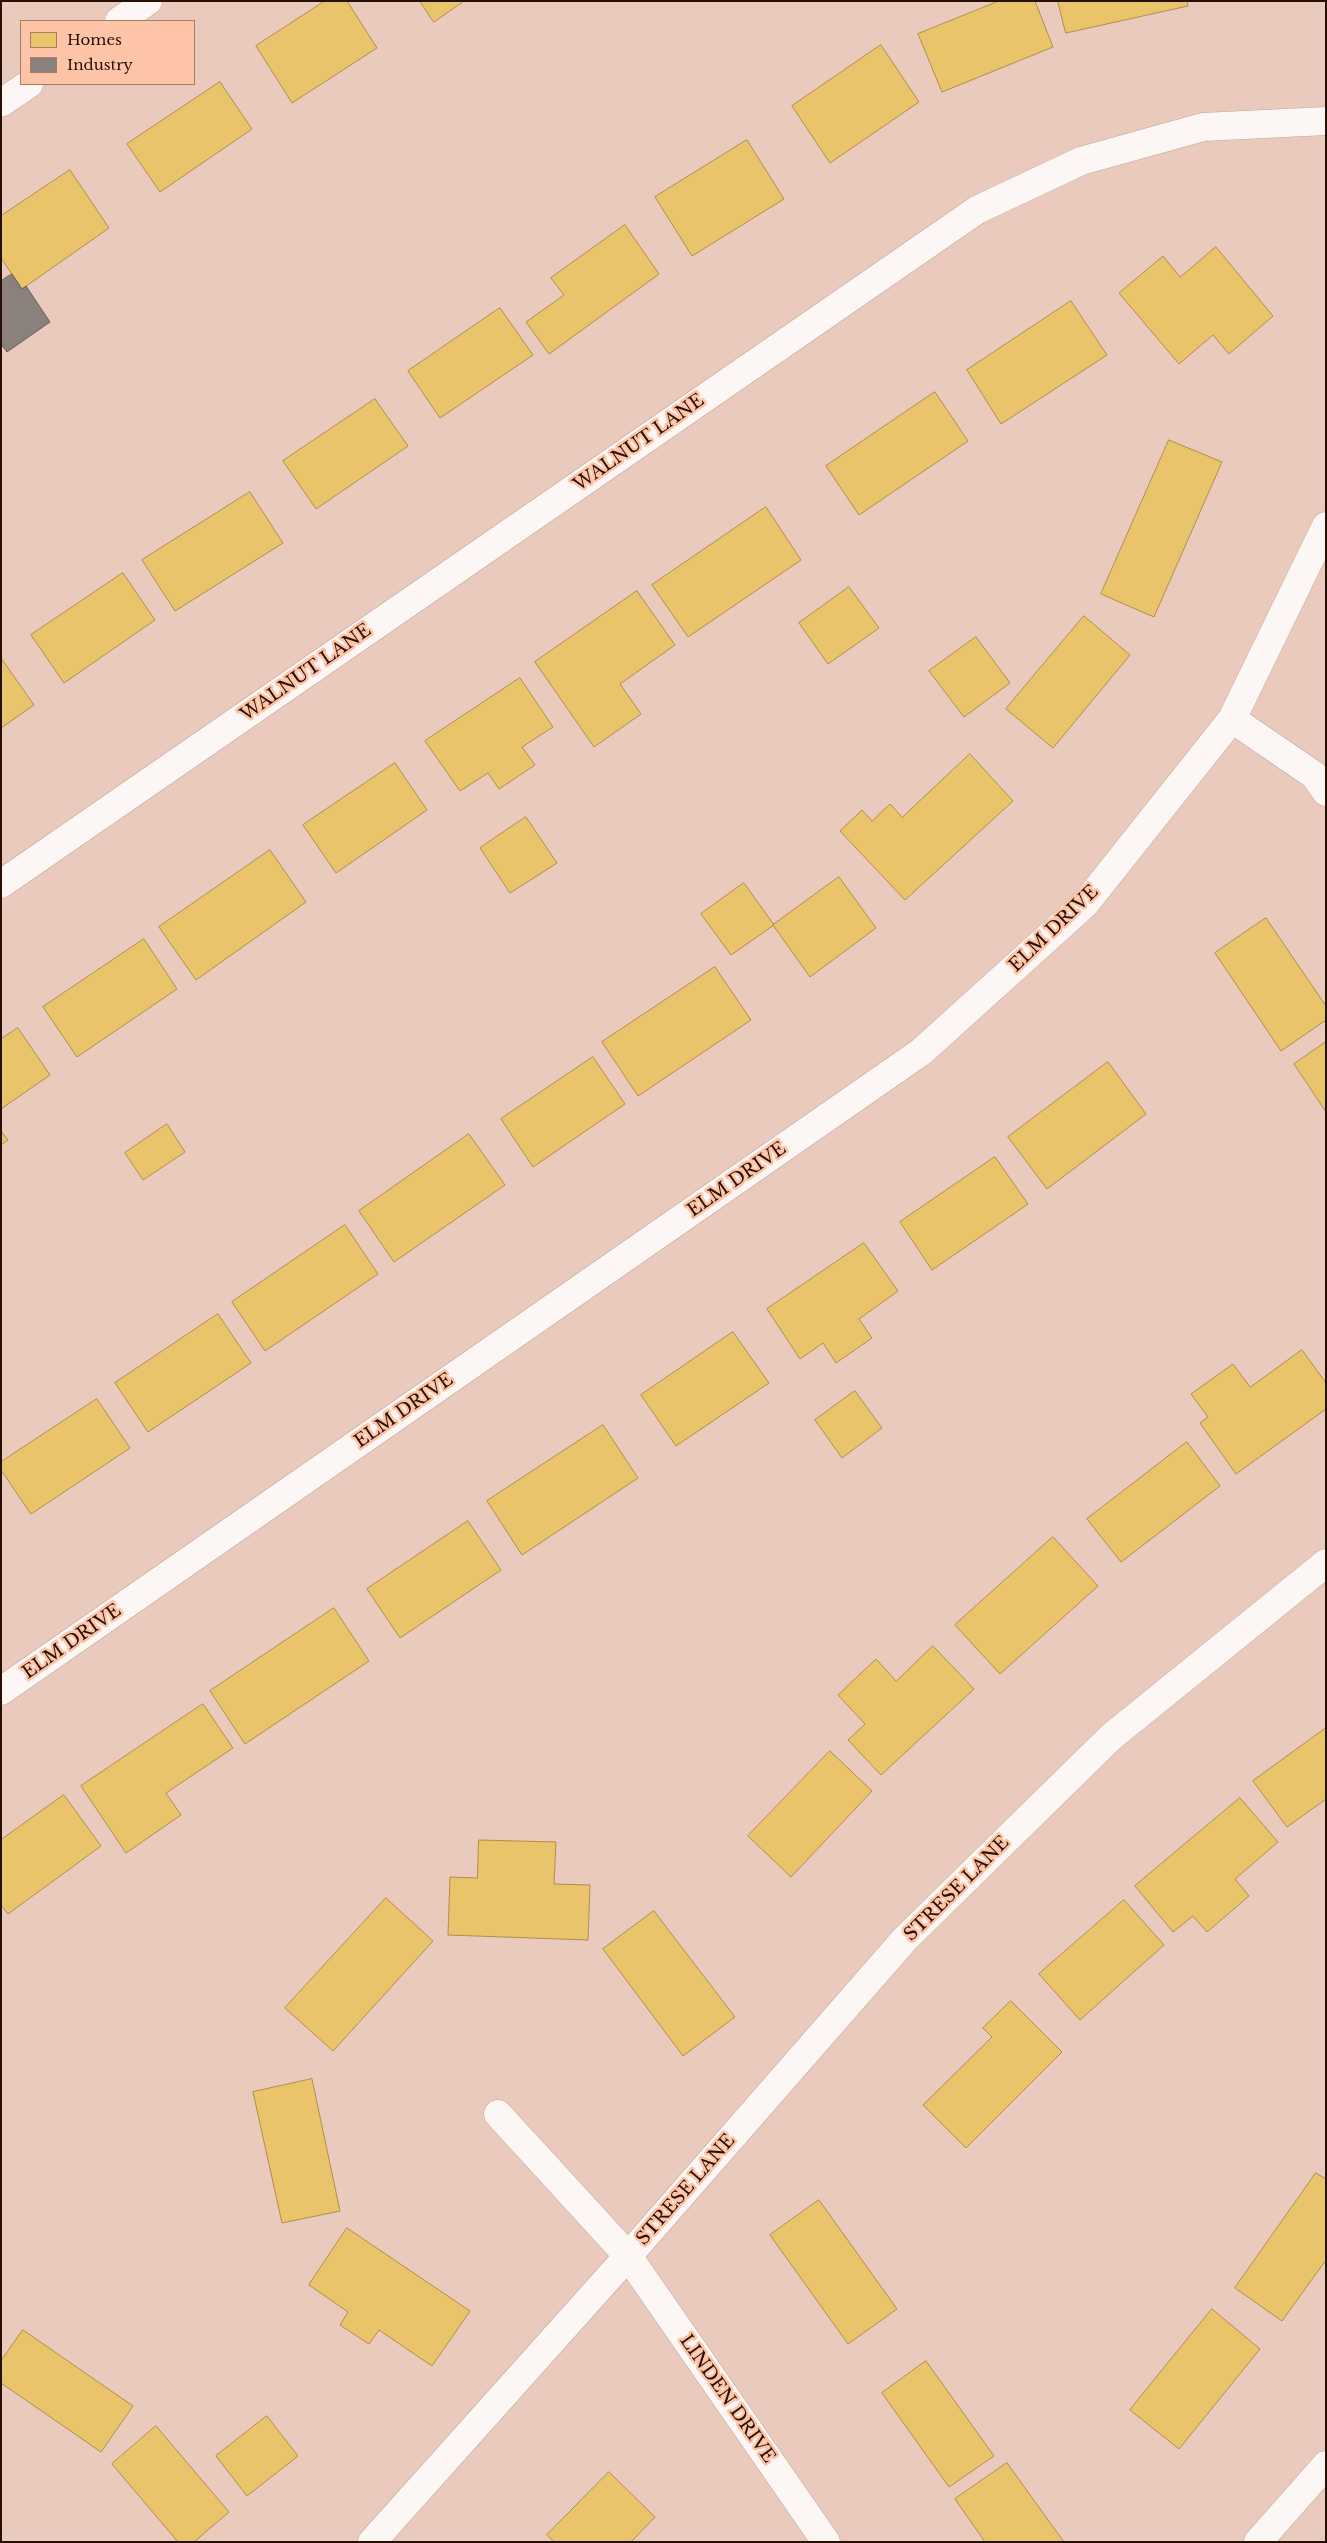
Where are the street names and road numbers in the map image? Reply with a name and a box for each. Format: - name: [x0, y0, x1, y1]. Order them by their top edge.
- street label: WALNUT LANE: [570, 390, 708, 496]
- street label: WALNUT LANE: [237, 620, 375, 726]
- street label: ELM DRIVE: [1005, 881, 1103, 977]
- street label: ELM DRIVE: [684, 1138, 790, 1222]
- street label: ELM DRIVE: [351, 1369, 457, 1453]
- street label: ELM DRIVE: [19, 1600, 125, 1684]
- street label: STRESE LANE: [900, 1832, 1014, 1946]
- street label: STRESE LANE: [632, 2130, 740, 2250]
- street label: LINDEN DRIVE: [675, 2331, 779, 2467]

